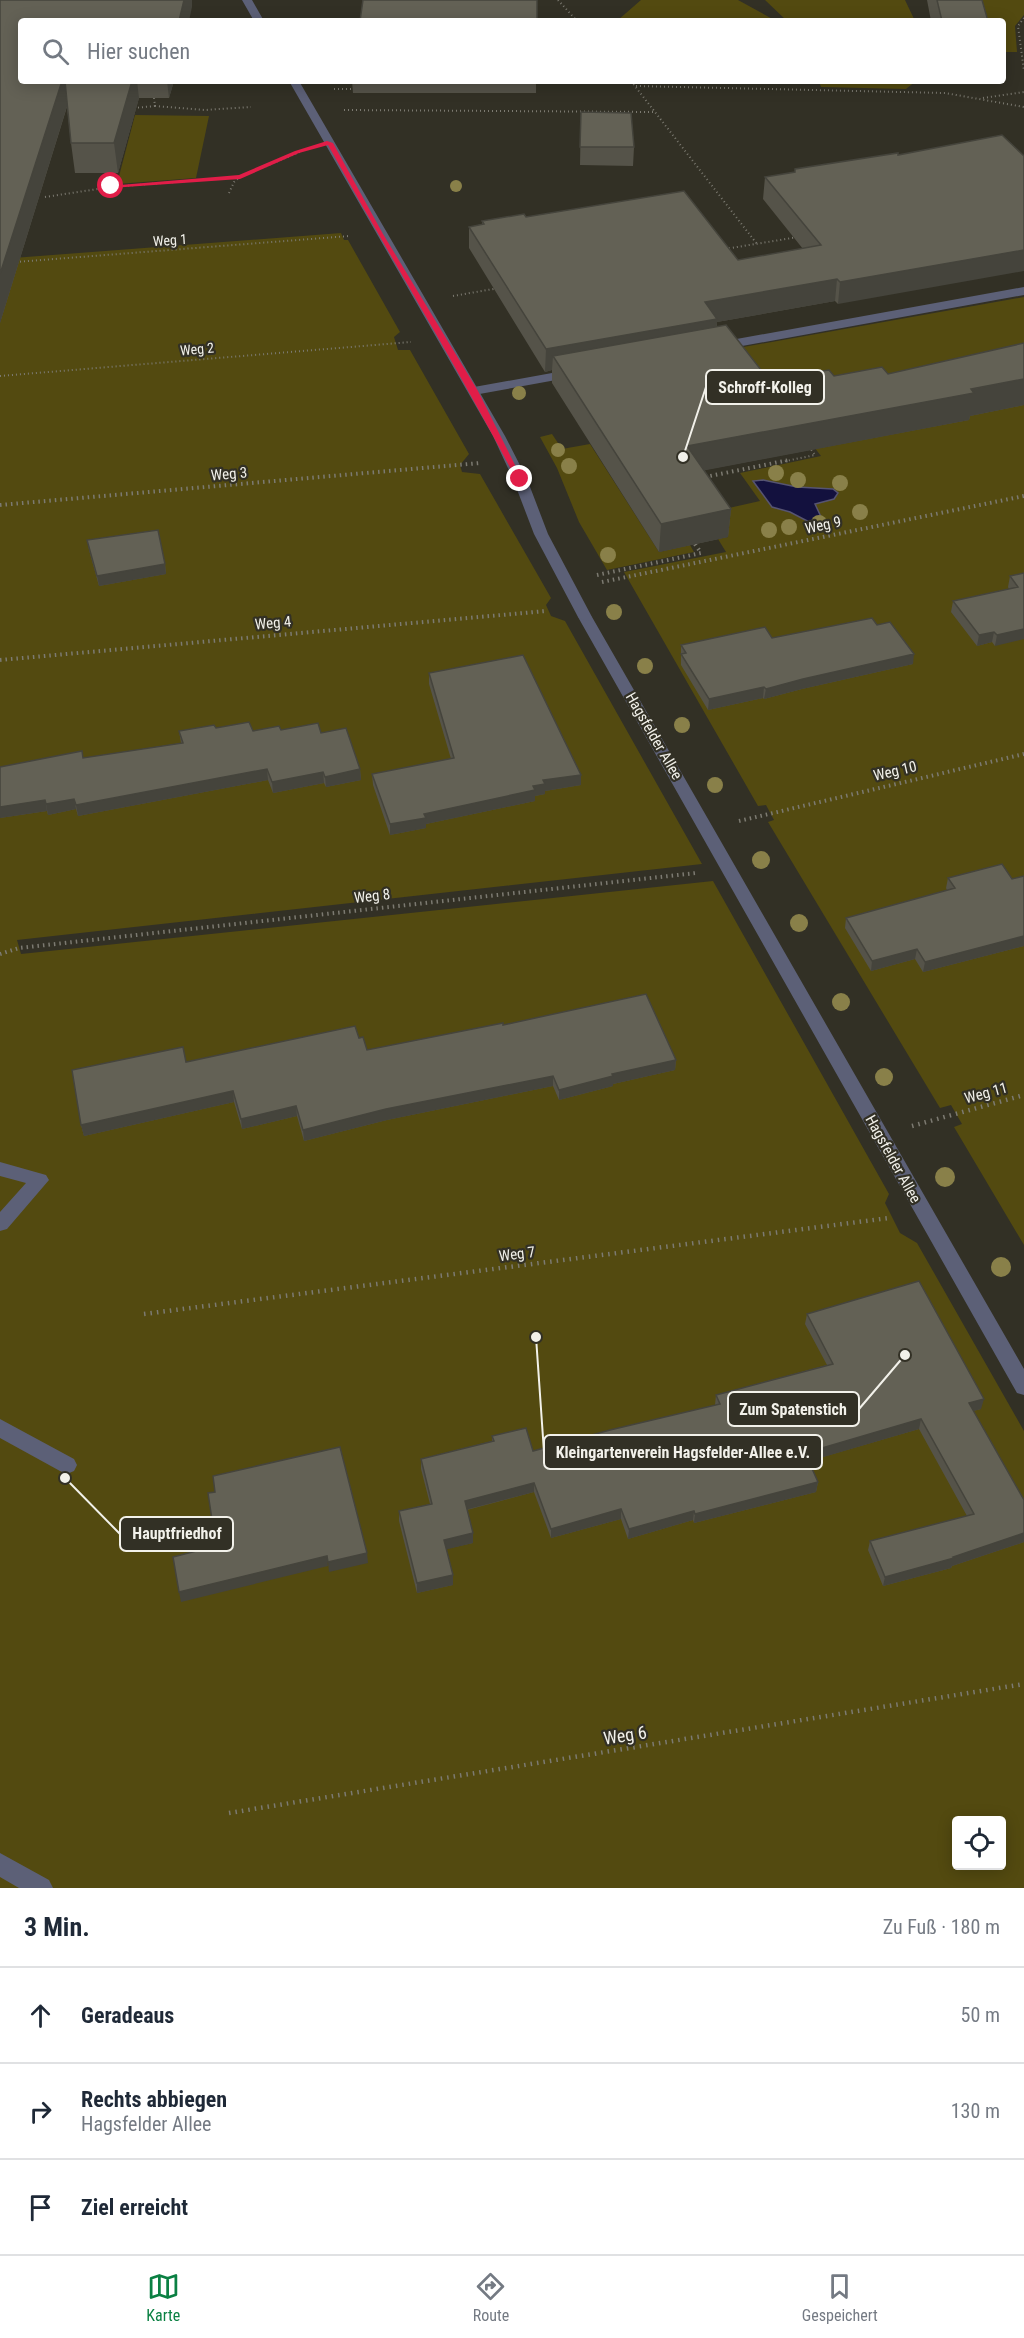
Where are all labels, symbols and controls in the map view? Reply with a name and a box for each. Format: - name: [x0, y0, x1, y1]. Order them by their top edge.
- search box: [18, 18, 1006, 84]
- icon: search: [39, 35, 72, 68]
- text: Hier suchen: [87, 39, 190, 64]
- route start: [97, 172, 123, 198]
- street label: Weg 1: [152, 231, 188, 249]
- street label: Weg 2: [179, 340, 215, 358]
- callout: Schroff-Kolleg: [706, 370, 824, 404]
- text: Schroff-Kolleg: [718, 378, 812, 397]
- street label: Weg 3: [210, 463, 248, 485]
- route end: [506, 465, 532, 491]
- street label: Weg 9: [803, 512, 843, 538]
- street label: Weg 4: [254, 612, 292, 634]
- street label: Hagsfelder Allee: [622, 689, 686, 783]
- street label: Weg 10: [872, 757, 918, 785]
- street label: Weg 8: [353, 885, 391, 907]
- street label: Weg 11: [962, 1079, 1010, 1107]
- street label: Hagsfelder Allee: [861, 1112, 925, 1206]
- street label: Weg 7: [498, 1243, 536, 1265]
- callout: Zum Spatenstich: [728, 1392, 859, 1426]
- text: Zum Spatenstich: [739, 1400, 847, 1419]
- callout: Kleingartenverein Hagsfelder-Allee e.V.: [544, 1435, 822, 1469]
- text: Kleingartenverein Hagsfelder-Allee e.V.: [556, 1443, 810, 1462]
- callout: Hauptfriedhof: [120, 1517, 233, 1551]
- text: Hauptfriedhof: [132, 1524, 222, 1543]
- street label: Weg 6: [602, 1721, 648, 1749]
- map controls: [952, 1816, 1006, 1870]
- button: locate: [952, 1816, 1006, 1870]
- text: 3 Min.: [24, 1912, 90, 1942]
- text: Zu Fuß · 180 m: [883, 1915, 1000, 1939]
- icon: ahead: [24, 1999, 57, 2032]
- text: Geradeaus: [81, 2003, 174, 2028]
- text: 50 m: [961, 2003, 1000, 2027]
- text: Rechts abbiegen: [81, 2087, 227, 2112]
- icon: right: [24, 2095, 57, 2128]
- text: 130 m: [951, 2099, 1000, 2123]
- text: Hagsfelder Allee: [81, 2112, 211, 2136]
- icon: arrive: [24, 2191, 57, 2224]
- text: Ziel erreicht: [81, 2195, 188, 2220]
- tab: Karte: [146, 2270, 180, 2325]
- tab: Route: [473, 2270, 509, 2325]
- tab: Gespeichert: [802, 2270, 878, 2325]

